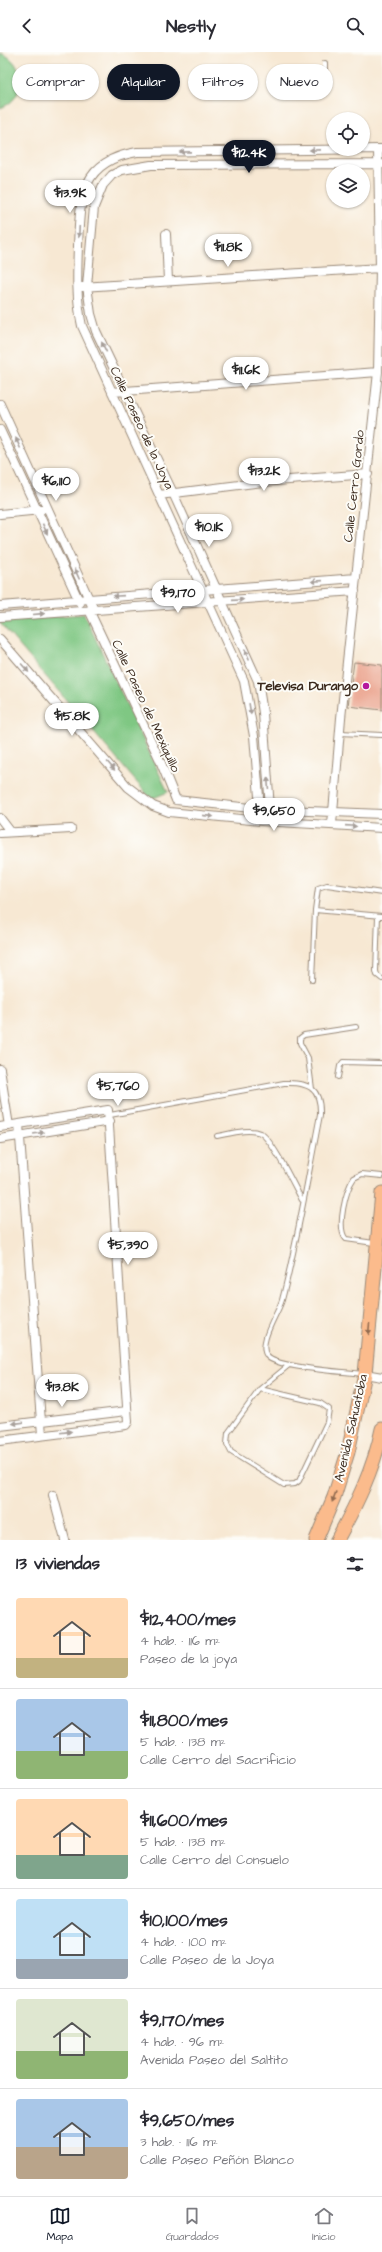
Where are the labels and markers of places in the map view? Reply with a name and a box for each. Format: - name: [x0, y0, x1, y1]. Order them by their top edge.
- pin: $12.4K: [216, 140, 282, 174]
- pin: $13.9K: [37, 180, 103, 214]
- pin: $11.8K: [195, 234, 261, 268]
- pin: $11.6K: [213, 357, 279, 391]
- pin: $13.2K: [231, 458, 297, 492]
- pin: $6,110: [23, 468, 89, 502]
- pin: $10.1K: [176, 514, 242, 548]
- pin: $9,170: [145, 580, 211, 614]
- place label: Televisa Durango: [256, 677, 359, 697]
- marker: Televisa Durango: [361, 681, 371, 691]
- pin: $15.8K: [39, 703, 105, 737]
- pin: $9,650: [241, 798, 307, 832]
- pin: $5,760: [85, 1073, 151, 1107]
- pin: $5,390: [95, 1232, 161, 1266]
- pin: $13.8K: [29, 1374, 95, 1408]

